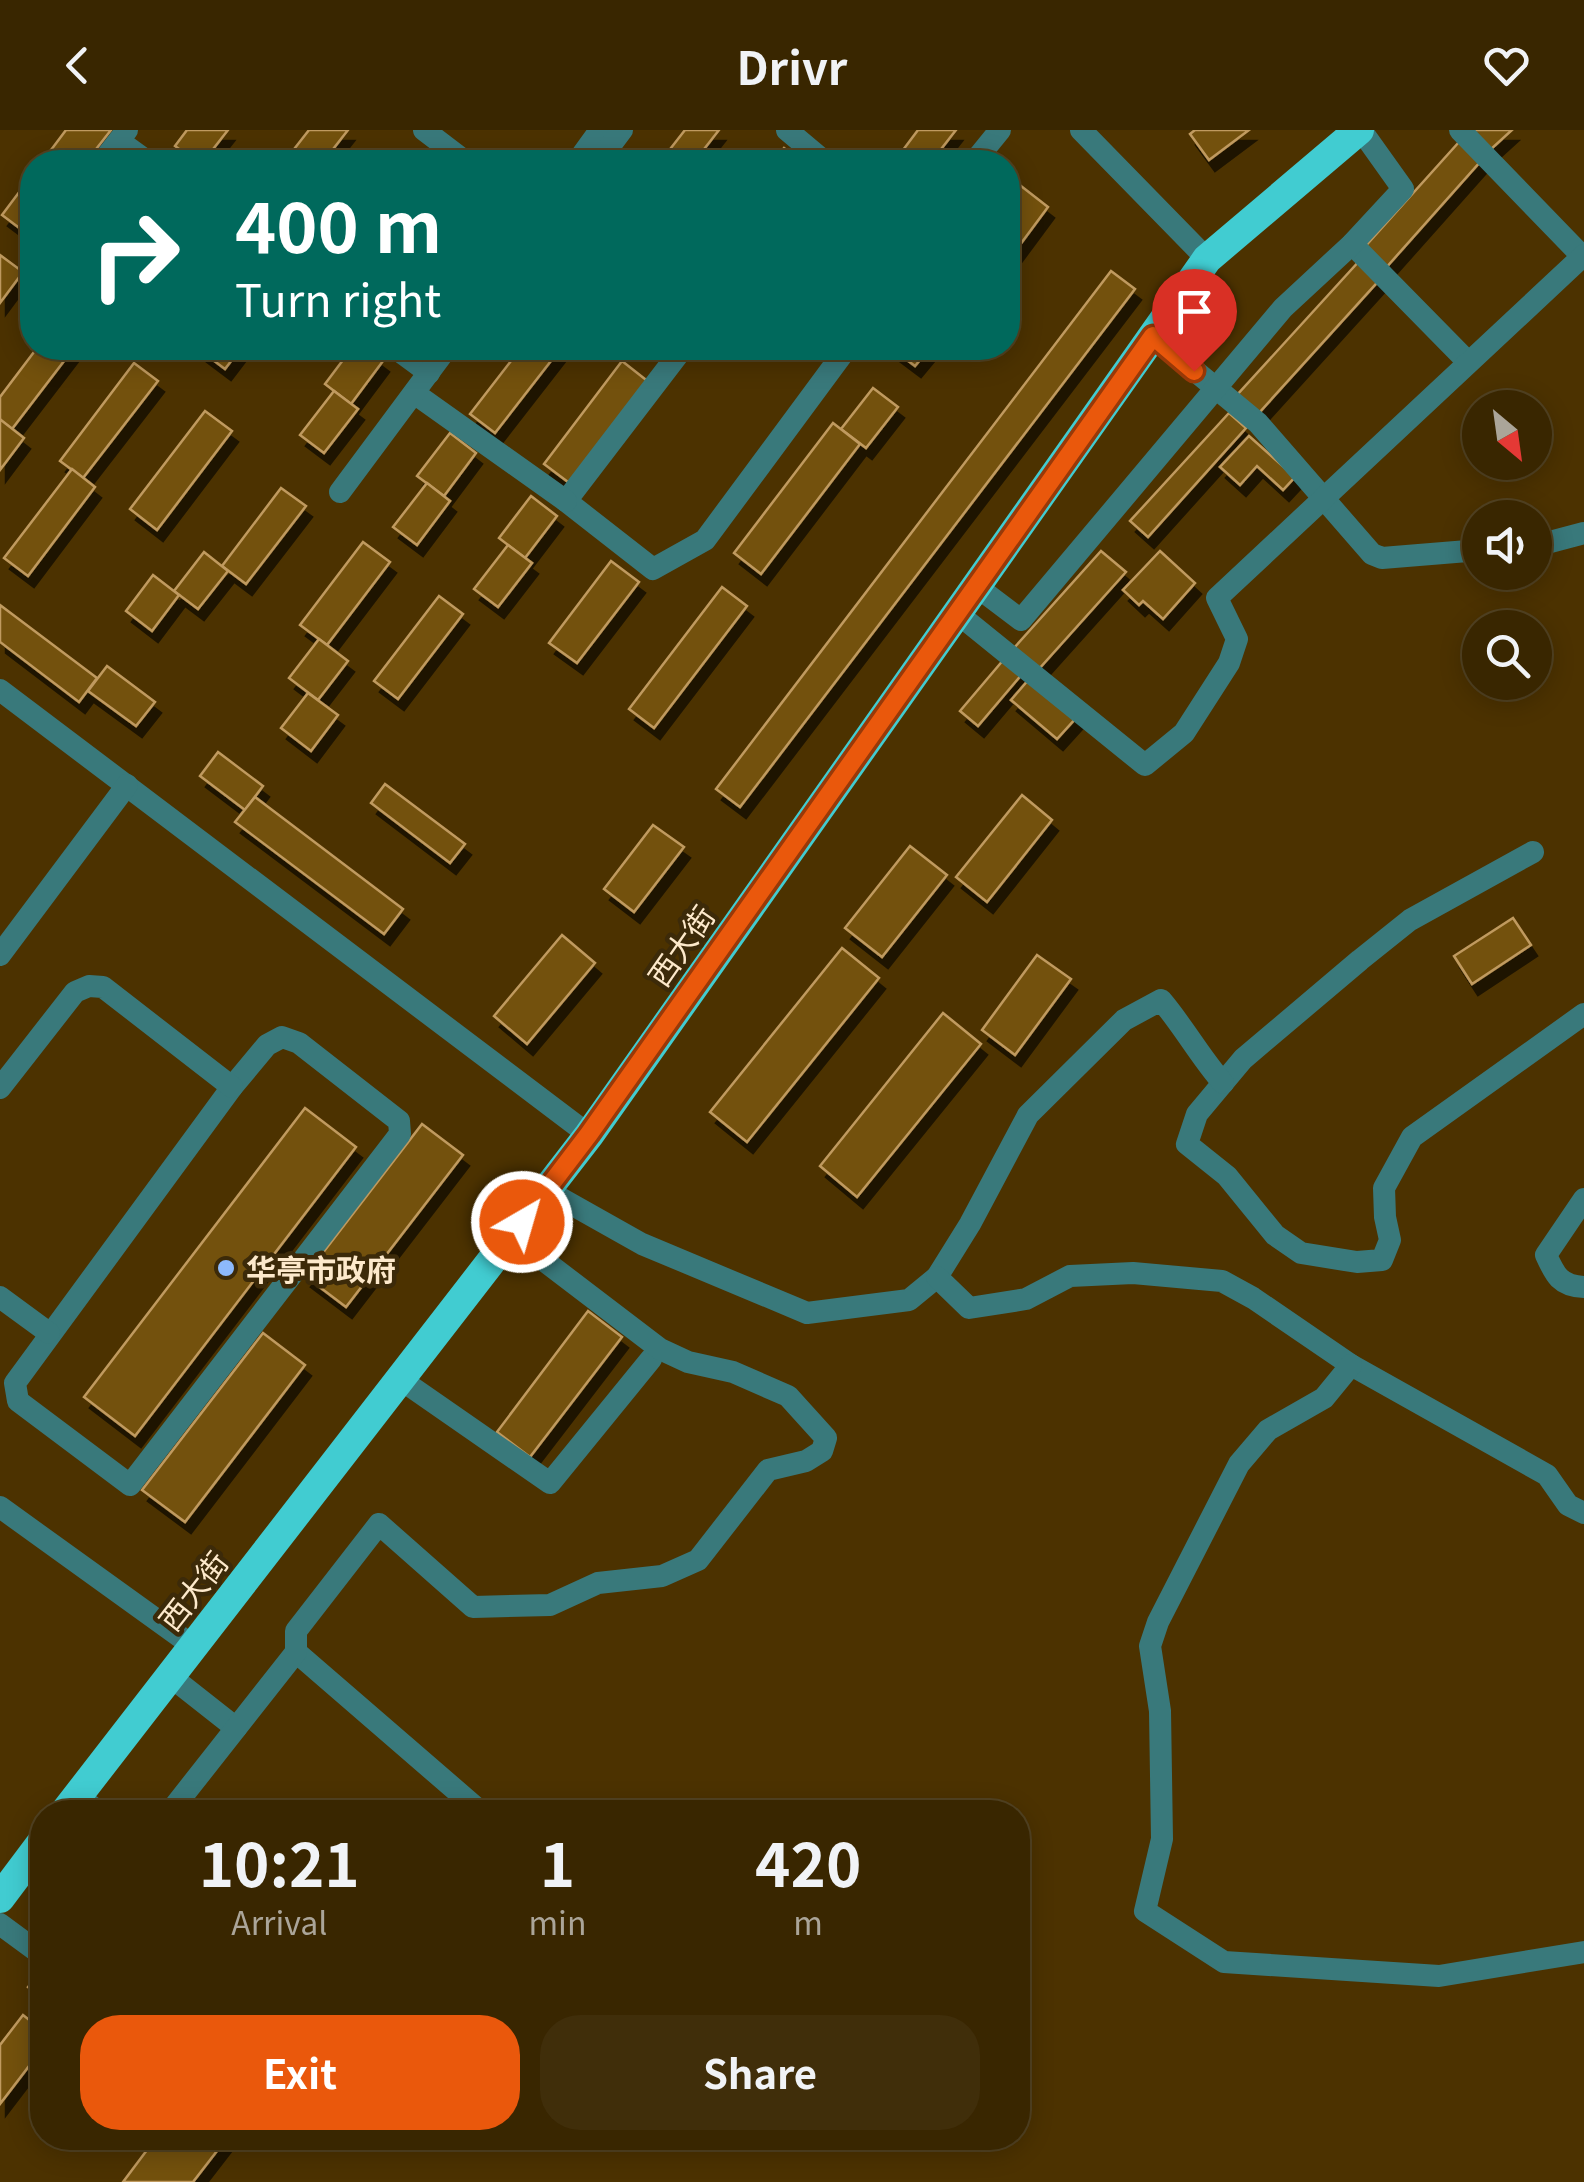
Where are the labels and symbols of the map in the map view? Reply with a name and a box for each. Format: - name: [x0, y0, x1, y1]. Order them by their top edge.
- pin: [1152, 269, 1237, 372]
- north arrow: [1462, 390, 1552, 480]
- street label: 西大街: [636, 896, 724, 994]
- position arrow: [470, 1170, 574, 1274]
- place label: 华亭市政府: [246, 1246, 396, 1290]
- marker: 华亭市政府: [215, 1257, 237, 1279]
- street label: 西大街: [147, 1541, 237, 1639]

